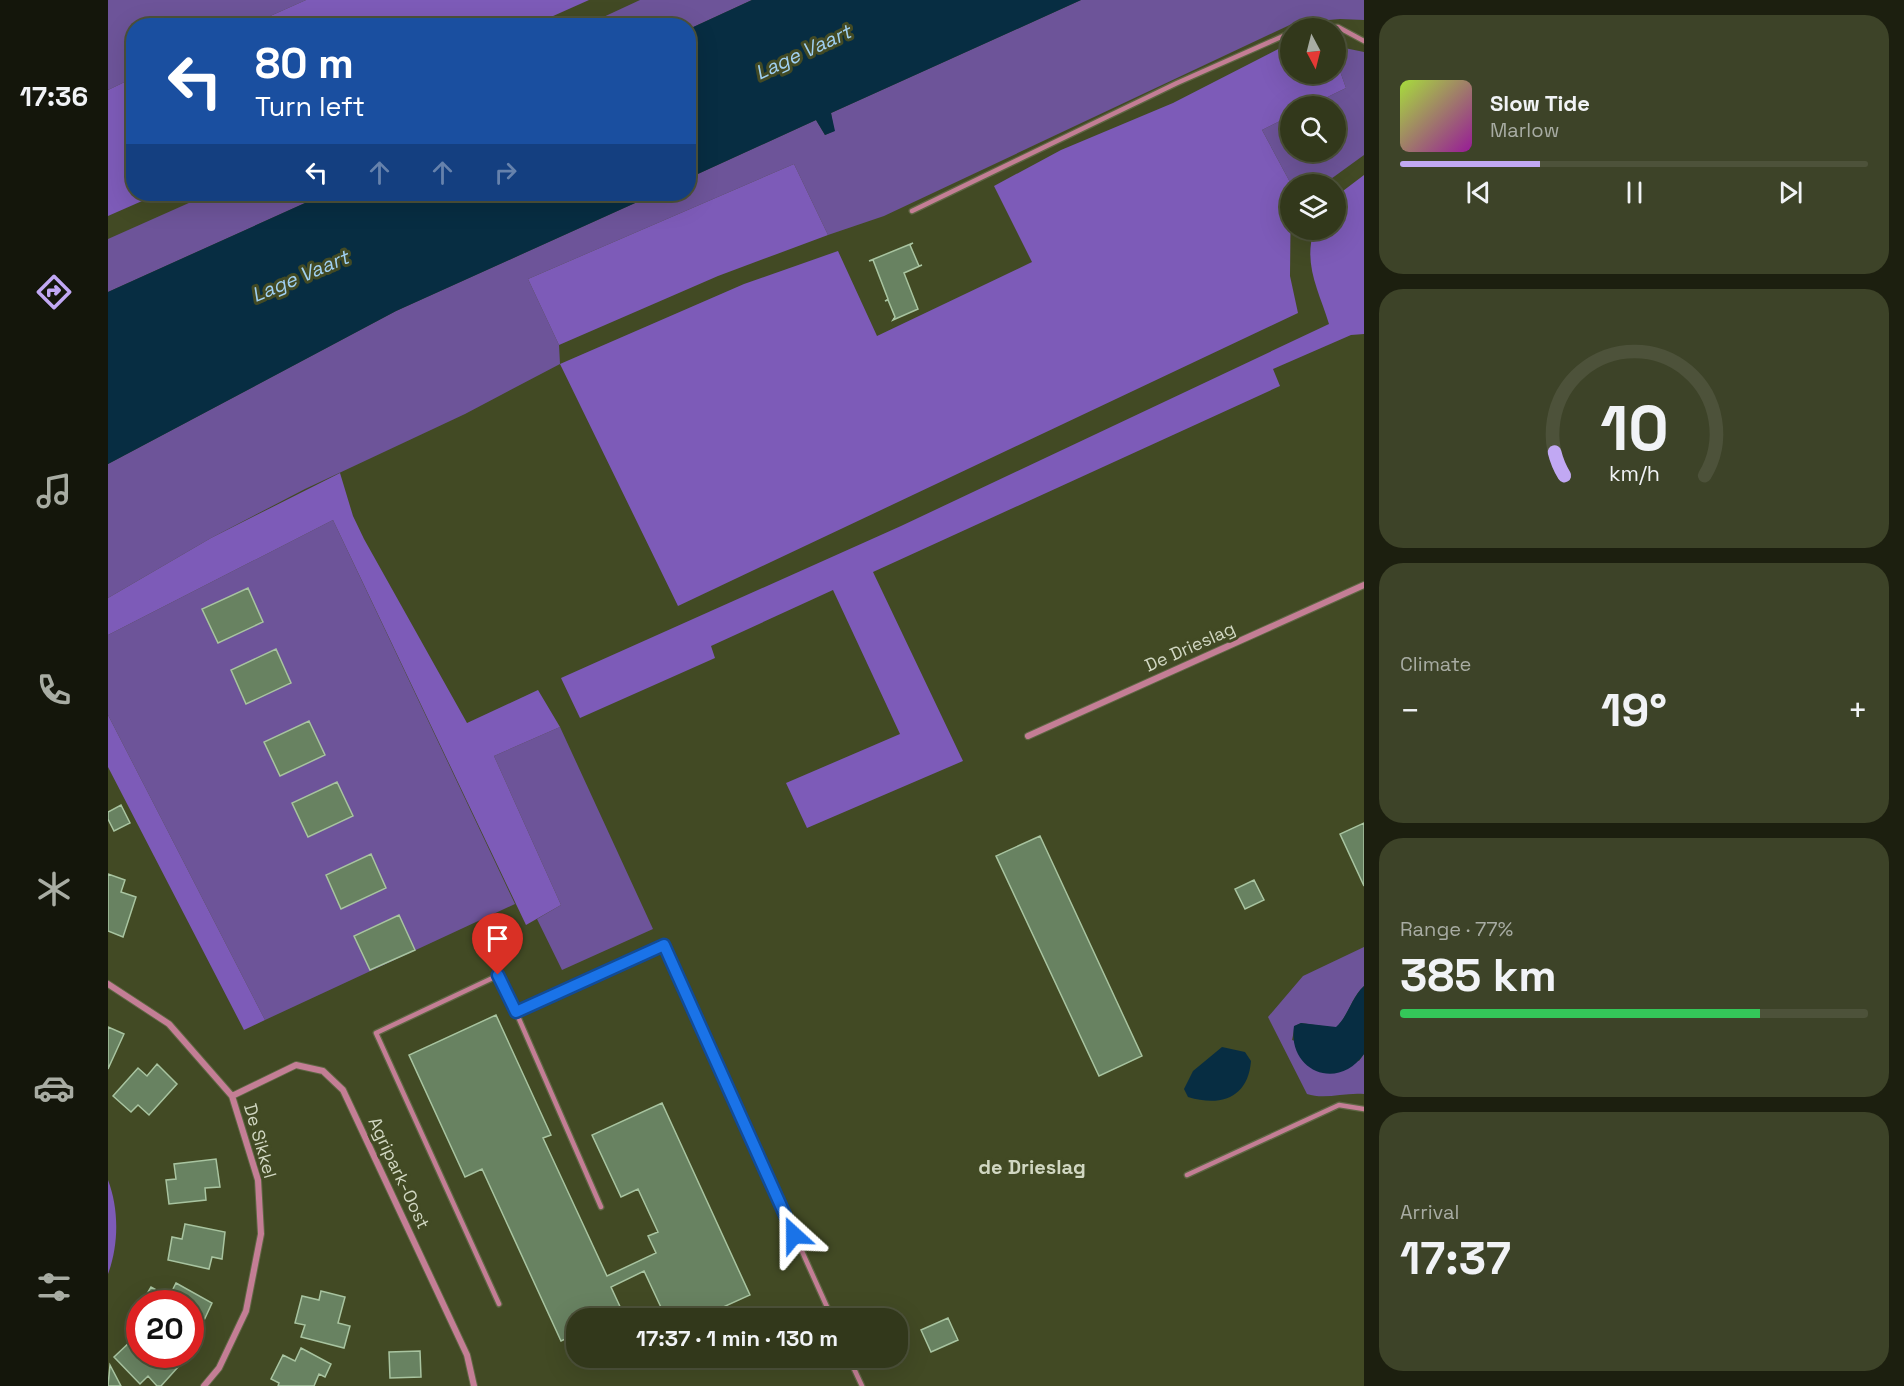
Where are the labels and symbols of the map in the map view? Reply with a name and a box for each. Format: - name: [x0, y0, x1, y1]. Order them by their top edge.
- water label: Lage Vaart: [751, 18, 857, 86]
- north arrow: [1280, 18, 1346, 84]
- water label: Lage Vaart: [247, 243, 354, 308]
- street label: De Drieslag: [1141, 616, 1239, 677]
- pin: [472, 913, 523, 975]
- street label: De Sikkel: [239, 1101, 282, 1181]
- street label: Agripark-Oost: [363, 1113, 435, 1232]
- district label: de Drieslag: [978, 1154, 1086, 1180]
- position arrow: [762, 1203, 826, 1267]
- speed limit sign: 20: [126, 1290, 204, 1368]

